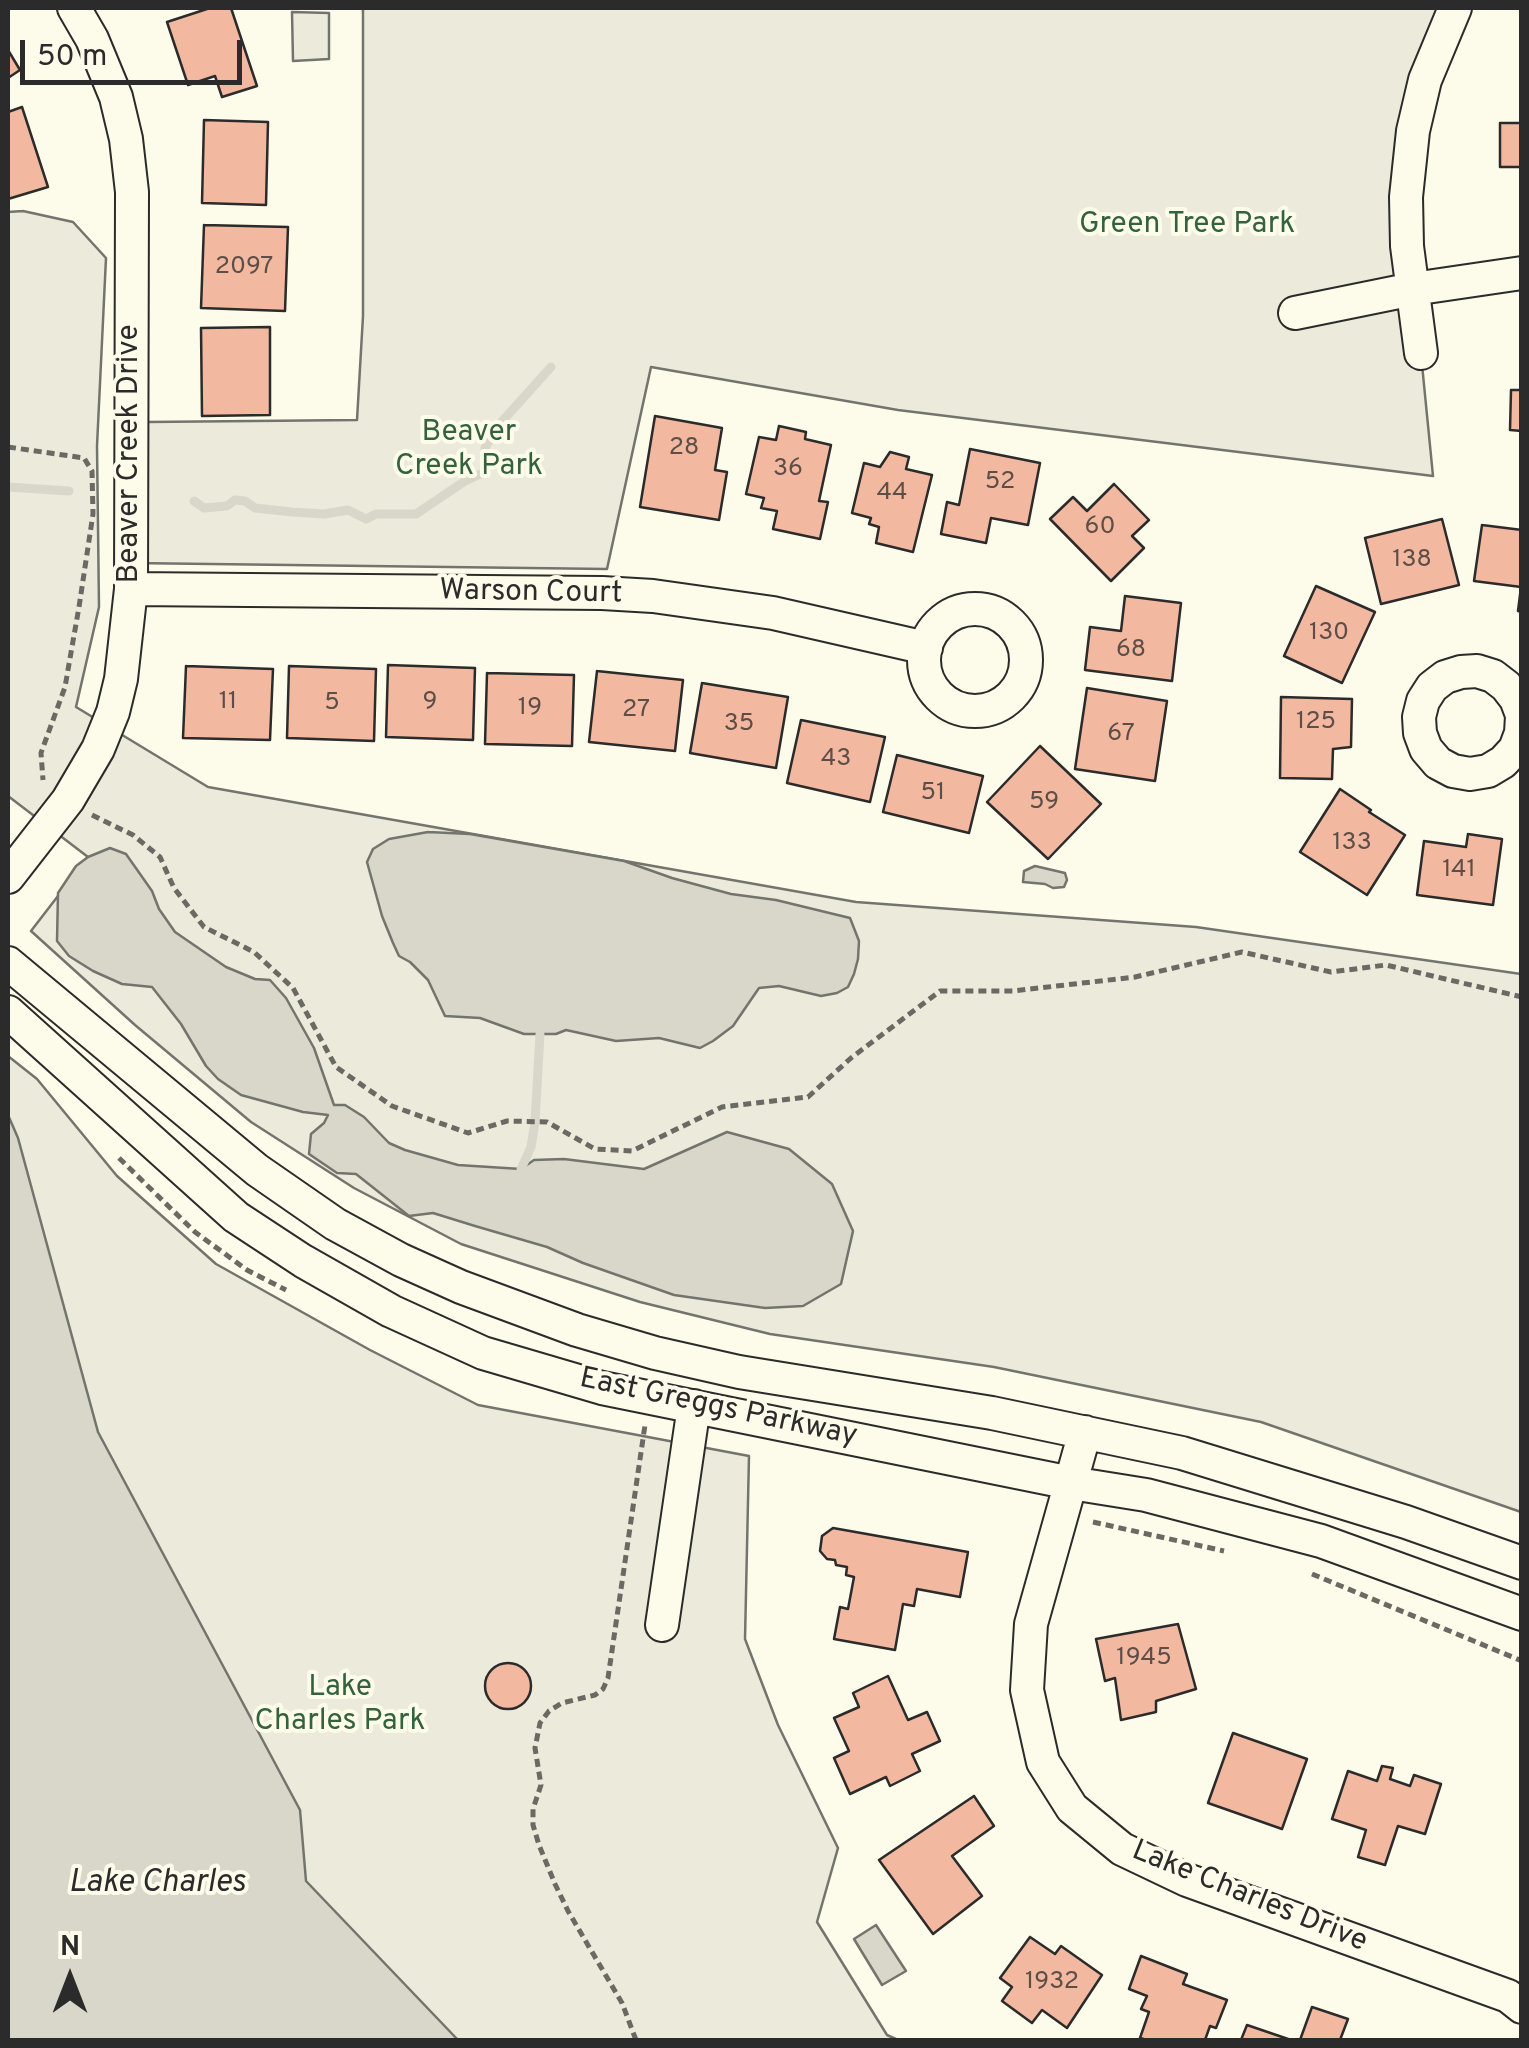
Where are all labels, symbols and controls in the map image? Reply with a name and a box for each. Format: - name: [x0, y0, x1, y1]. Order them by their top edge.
- scale bar: [25, 20, 248, 82]
- text: 50 m: [37, 39, 107, 76]
- park label: Green Tree Park: [1079, 208, 1295, 244]
- house number: 2097: [215, 253, 273, 283]
- street label: Beaver Creek Drive: [113, 324, 149, 584]
- park label: Beaver Creek Park: [395, 416, 543, 486]
- house number: 28: [669, 434, 699, 464]
- house number: 36: [773, 455, 803, 485]
- house number: 52: [985, 468, 1015, 498]
- house number: 44: [876, 479, 908, 509]
- house number: 60: [1085, 513, 1115, 543]
- house number: 138: [1392, 546, 1432, 576]
- street label: Warson Court: [439, 574, 623, 614]
- house number: 130: [1309, 619, 1349, 649]
- house number: 68: [1116, 636, 1146, 666]
- house number: 11: [219, 688, 237, 718]
- house number: 9: [423, 688, 437, 718]
- house number: 5: [324, 689, 340, 719]
- house number: 19: [518, 694, 542, 724]
- house number: 27: [622, 696, 650, 726]
- house number: 125: [1296, 708, 1336, 738]
- house number: 35: [724, 710, 754, 740]
- house number: 67: [1107, 720, 1135, 750]
- house number: 43: [821, 745, 851, 775]
- house number: 51: [921, 779, 945, 809]
- house number: 59: [1029, 788, 1059, 818]
- house number: 133: [1332, 829, 1372, 859]
- house number: 141: [1442, 856, 1476, 886]
- street label: East Greggs Parkway: [576, 1362, 860, 1456]
- house number: 1945: [1116, 1644, 1172, 1674]
- park label: Lake Charles Park: [255, 1671, 425, 1742]
- street label: Lake Charles Drive: [1126, 1834, 1372, 1962]
- water label: Lake Charles: [68, 1866, 246, 1904]
- north arrow: [20, 1928, 120, 2028]
- text: N: [60, 1930, 80, 1966]
- house number: 1932: [1025, 1968, 1079, 1998]

